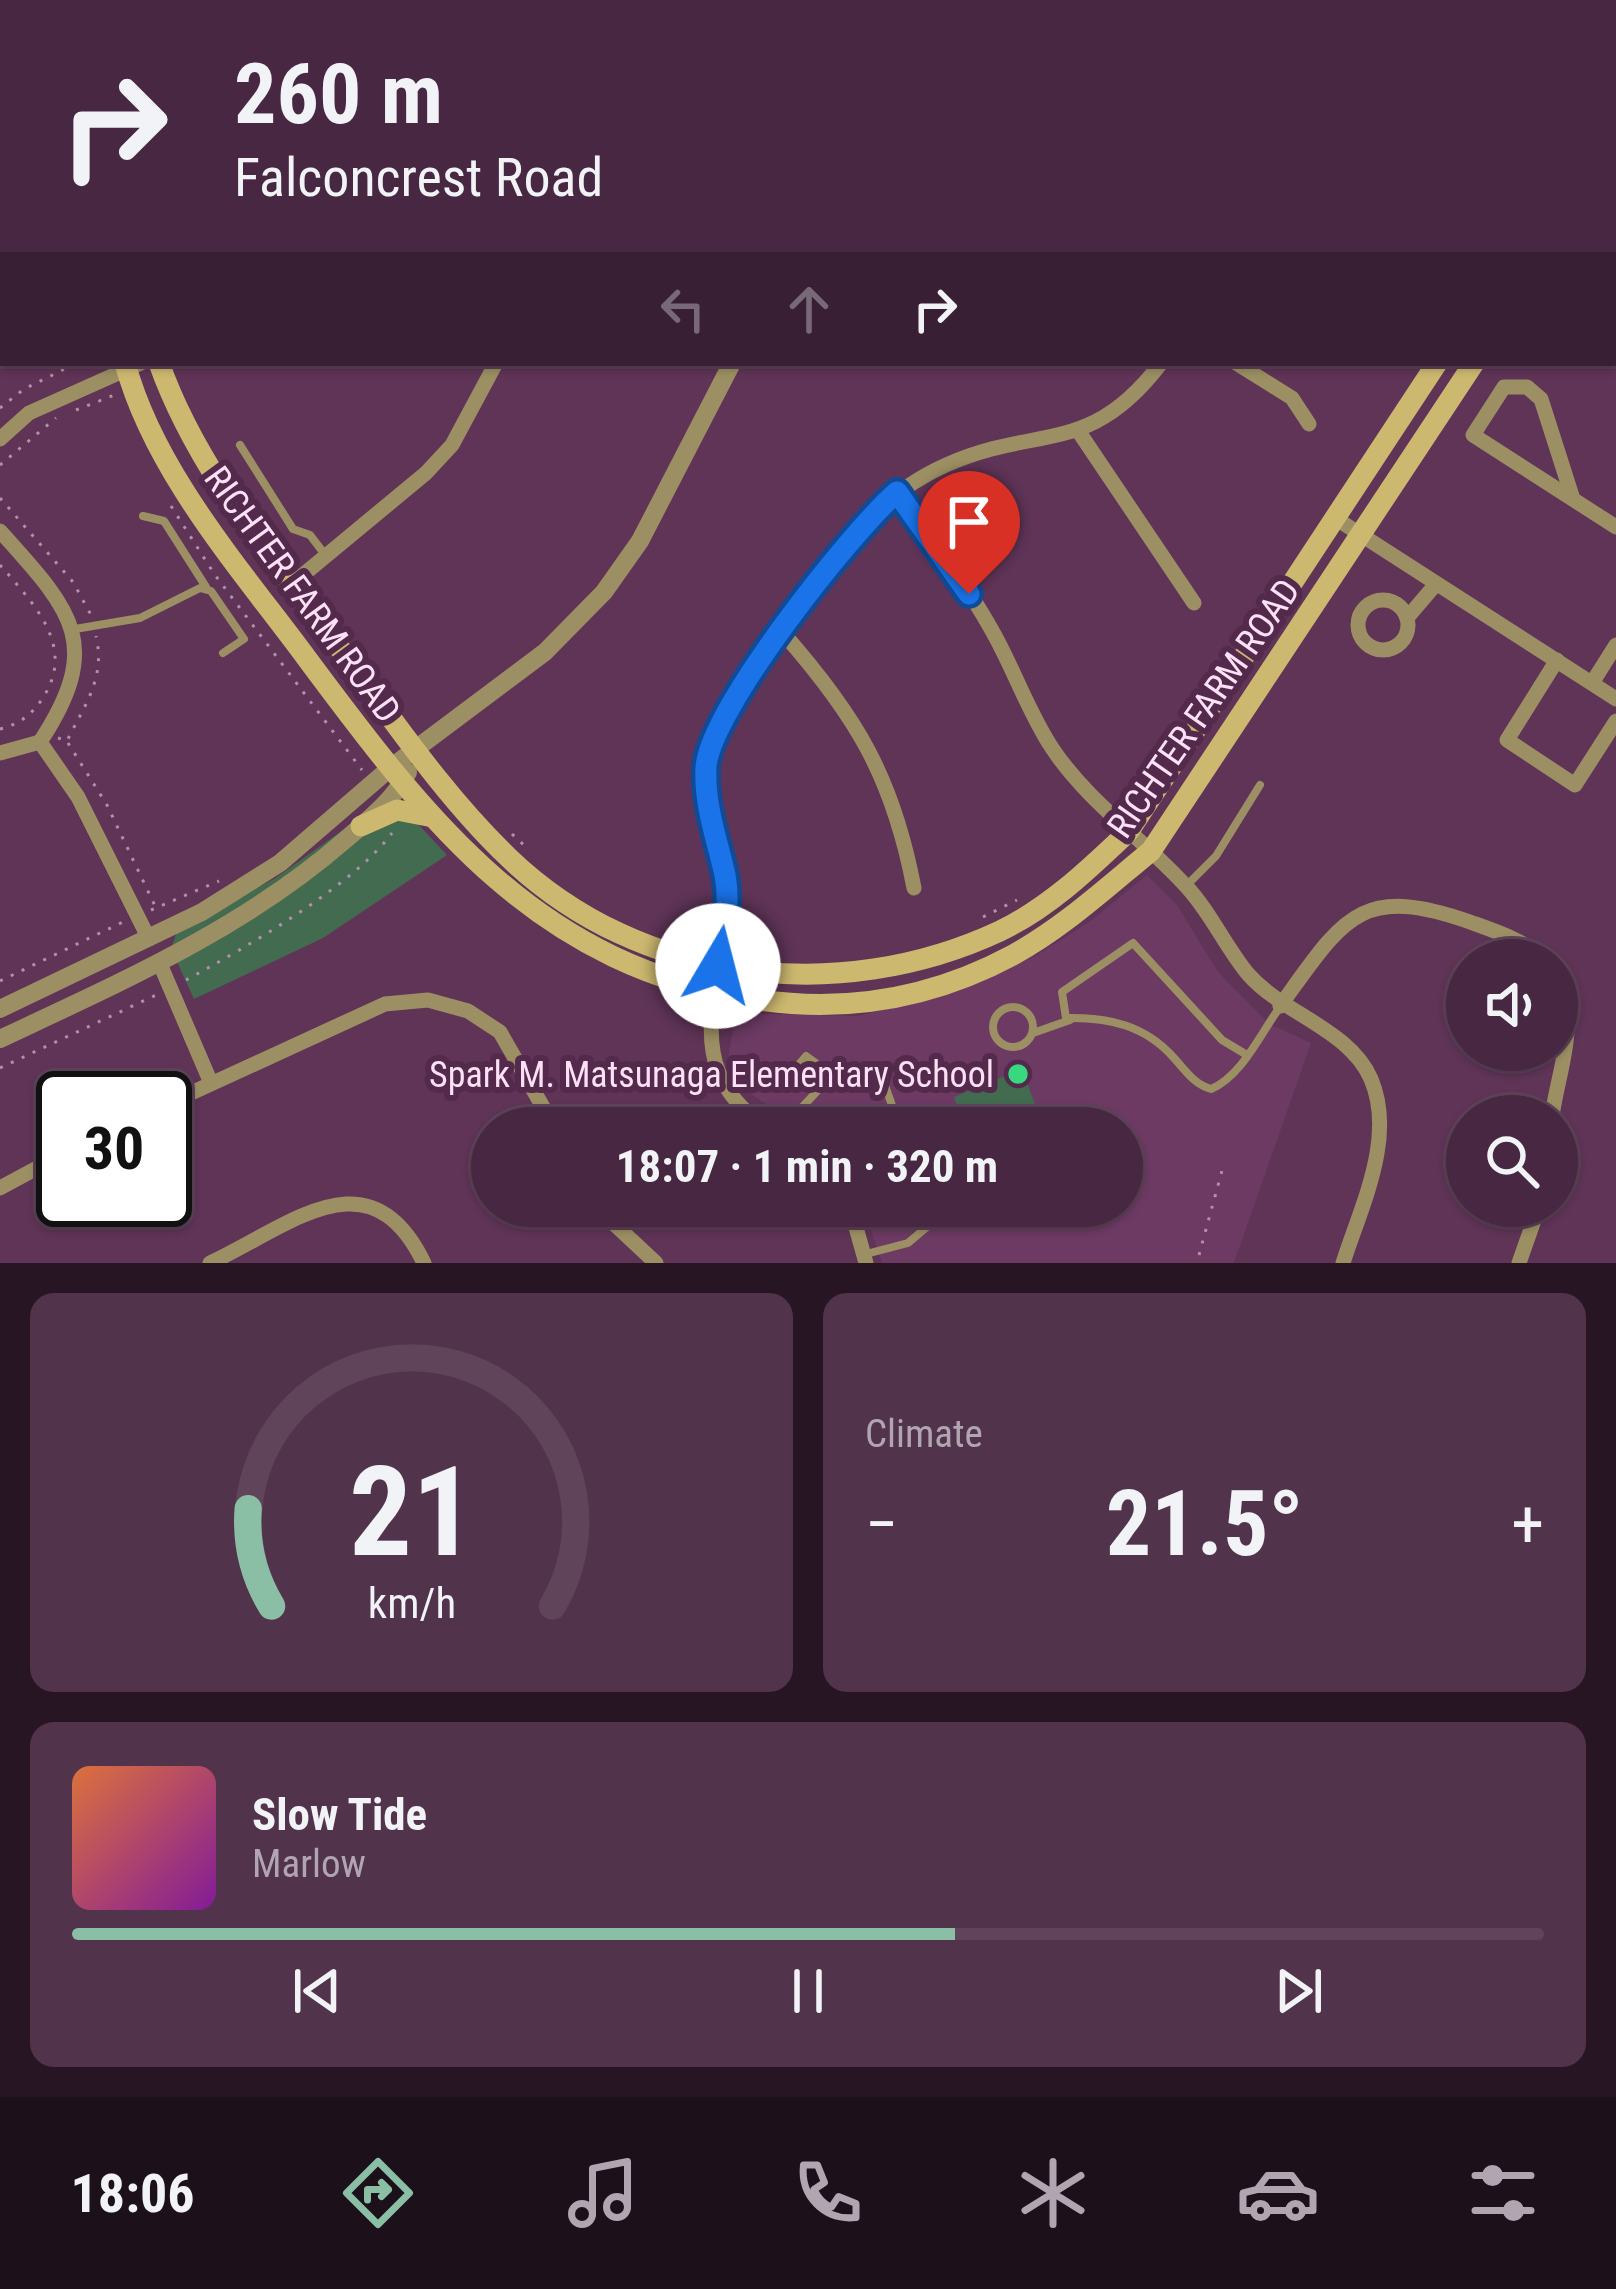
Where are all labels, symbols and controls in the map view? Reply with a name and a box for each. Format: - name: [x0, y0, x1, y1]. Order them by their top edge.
- text: 260 m: [234, 45, 443, 144]
- icon: right: [36, 48, 192, 204]
- text: Falconcrest Road: [234, 146, 603, 209]
- icon: left: [650, 276, 716, 342]
- icon: ahead: [776, 276, 842, 342]
- icon: right: [902, 276, 968, 342]
- street label: RICHTER FARM ROAD: [195, 459, 409, 731]
- pin: [918, 471, 1020, 594]
- icon: arrive: [936, 489, 1002, 555]
- street label: RICHTER FARM ROAD: [1099, 571, 1309, 846]
- position arrow: [655, 903, 781, 1029]
- map controls: [1446, 939, 1578, 1227]
- button: sound: [1446, 939, 1578, 1071]
- place label: Spark M. Matsunaga Elementary School: [429, 1054, 994, 1096]
- marker: Spark M. Matsunaga Elementary School: [1005, 1061, 1031, 1087]
- speed limit sign: 30: [36, 1071, 192, 1227]
- button: search: [1446, 1095, 1578, 1227]
- text: 18:07 · 1 min · 320 m: [616, 1140, 998, 1193]
- text: Climate: [865, 1411, 983, 1457]
- text: 21: [348, 1439, 475, 1585]
- text: 21.5°: [1106, 1472, 1303, 1577]
- text: −: [865, 1486, 898, 1563]
- text: +: [1511, 1486, 1544, 1563]
- text: km/h: [367, 1577, 456, 1627]
- text: Slow Tide: [252, 1788, 427, 1841]
- text: Marlow: [252, 1841, 366, 1887]
- icon: previous: [284, 1958, 350, 2024]
- icon: pause: [775, 1958, 841, 2024]
- icon: next: [1266, 1958, 1332, 2024]
- icon: directions: [336, 2151, 420, 2235]
- icon: music: [561, 2151, 645, 2235]
- icon: phone: [786, 2151, 870, 2235]
- icon: climate: [1011, 2151, 1095, 2235]
- icon: car: [1236, 2151, 1320, 2235]
- icon: filters: [1461, 2151, 1545, 2235]
- text: 18:06: [71, 2162, 195, 2225]

